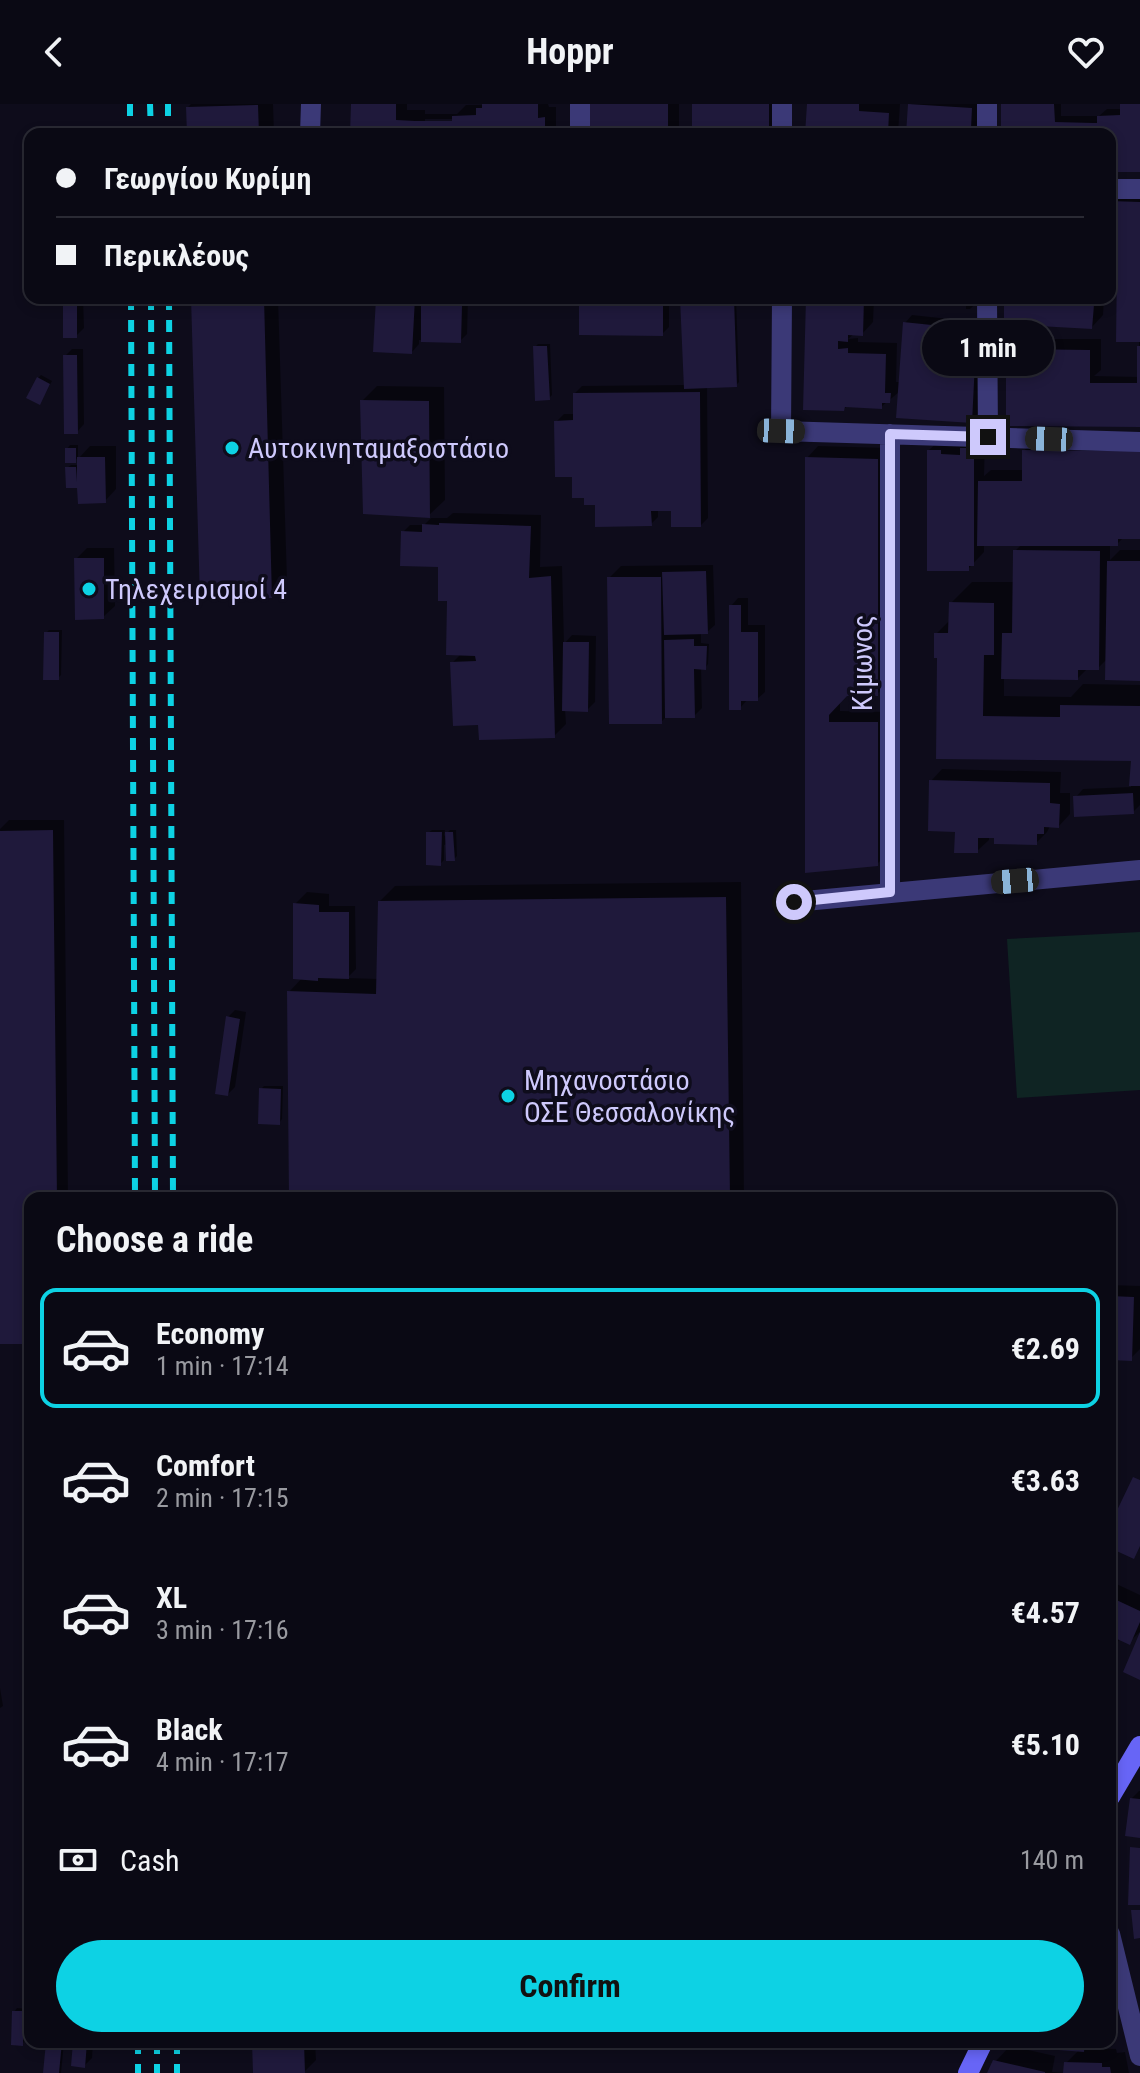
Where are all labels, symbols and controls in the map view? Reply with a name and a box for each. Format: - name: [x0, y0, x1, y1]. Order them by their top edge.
- icon: back: [32, 30, 76, 74]
- icon: heart: [1064, 30, 1108, 74]
- text: Hoppr: [526, 31, 614, 73]
- text: Γεωργίου Κυρίμη: [104, 161, 311, 196]
- text: Περικλέους: [104, 238, 249, 273]
- callout: 1 min: [922, 321, 1054, 377]
- text: 1 min: [959, 333, 1017, 363]
- car: [757, 418, 805, 444]
- route end: [970, 419, 1006, 455]
- car: [1025, 426, 1073, 452]
- place label: Αυτοκινηταμαξοστάσιο: [248, 432, 509, 465]
- marker: Αυτοκινηταμαξοστάσιο: [223, 439, 241, 457]
- place label: Τηλεχειρισμοί 4: [105, 573, 287, 606]
- marker: Τηλεχειρισμοί 4: [80, 580, 98, 598]
- street label: Κίμωνος: [846, 615, 879, 711]
- car: [990, 867, 1040, 895]
- route start: [776, 884, 812, 920]
- place label: Μηχανοστάσιο ΟΣΕ Θεσσαλονίκης: [524, 1064, 736, 1129]
- marker: Μηχανοστάσιο ΟΣΕ Θεσσαλονίκης: [499, 1087, 517, 1105]
- text: Choose a ride: [56, 1219, 253, 1261]
- icon: car: [60, 1312, 132, 1384]
- text: Economy: [156, 1316, 264, 1351]
- text: €2.69: [1011, 1331, 1080, 1366]
- text: 1 min · 17:14: [156, 1351, 289, 1381]
- icon: car: [60, 1444, 132, 1516]
- text: Comfort: [156, 1448, 255, 1483]
- text: €3.63: [1011, 1463, 1080, 1498]
- text: 2 min · 17:15: [156, 1483, 289, 1513]
- icon: car: [60, 1576, 132, 1648]
- text: XL: [156, 1580, 187, 1615]
- text: €4.57: [1011, 1595, 1080, 1630]
- text: 3 min · 17:16: [156, 1615, 289, 1645]
- icon: car: [60, 1708, 132, 1780]
- text: Black: [156, 1712, 223, 1747]
- text: €5.10: [1011, 1727, 1080, 1762]
- text: 4 min · 17:17: [156, 1747, 289, 1777]
- icon: cash: [56, 1838, 100, 1882]
- text: Cash: [120, 1843, 180, 1878]
- text: 140 m: [1020, 1845, 1084, 1875]
- button: Confirm: [56, 1940, 1084, 2032]

